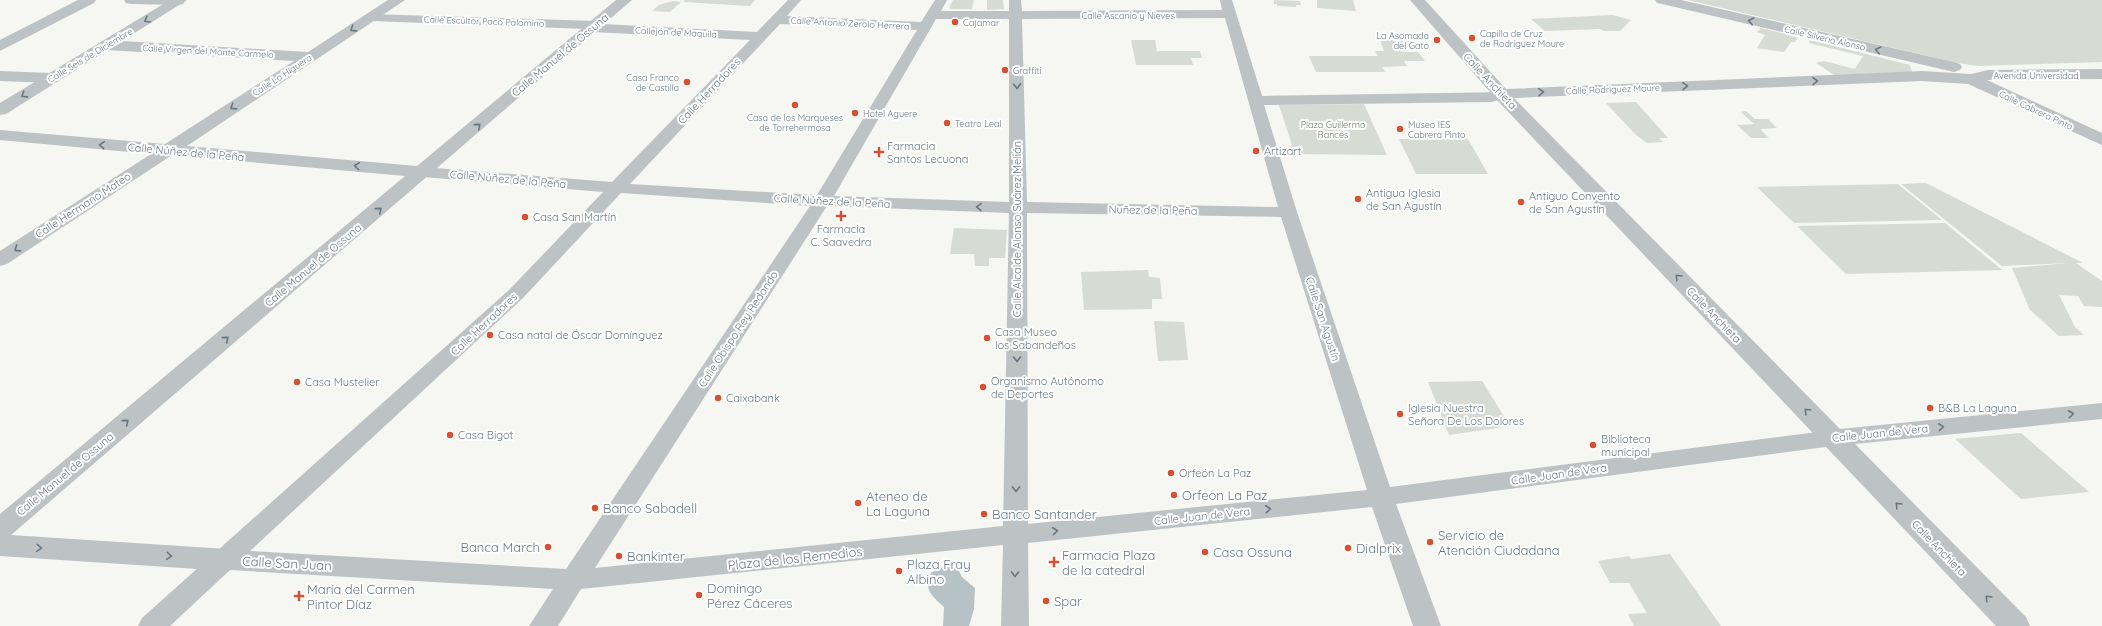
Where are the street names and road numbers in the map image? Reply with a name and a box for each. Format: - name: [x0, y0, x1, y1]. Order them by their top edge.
- street label: Calle Manuel de Ossuna: [509, 10, 611, 100]
- street label: Calle Ascanio y Nieves: [1081, 10, 1175, 21]
- street label: Calle Escultor Paco Palomino: [423, 13, 545, 29]
- street label: Calle Antonio Zerolo Herrera: [790, 14, 910, 32]
- street label: Calle Silverio Alonso: [1783, 23, 1867, 53]
- street label: Callejón de Maquila: [635, 24, 717, 40]
- street label: Calle Seis de Diciembre: [46, 25, 134, 85]
- street label: Calle Virgen del Monte Carmelo: [142, 42, 274, 60]
- street label: Calle Anchieta: [1460, 50, 1520, 112]
- street label: Calle La Higuera: [250, 52, 314, 98]
- street label: Calle Herradores: [675, 55, 743, 127]
- street label: Avenida Universidad: [1993, 70, 2079, 81]
- street label: Calle Rodriguez Moure: [1566, 82, 1660, 96]
- street label: Calle Cabrera Pinto: [1997, 88, 2075, 132]
- street label: Calle Núñez de la Peña: [127, 140, 245, 164]
- street label: Calle Alcalde Alonso Suárez Melián: [1010, 141, 1024, 317]
- street label: Calle Núñez de la Peña: [449, 167, 567, 191]
- street label: Calle Hermano Mateo: [32, 169, 134, 241]
- street label: Calle Núñez de la Peña: [773, 191, 891, 211]
- street label: Nuñez de la Peña: [1108, 202, 1198, 218]
- street label: Calle Manuel de Ossuna: [262, 220, 364, 310]
- street label: Calle Obispo Rey Redondo: [695, 268, 781, 390]
- street label: Calle San Agustín: [1303, 275, 1343, 363]
- street label: Calle Anchieta: [1684, 284, 1744, 346]
- street label: Calle Herradores: [448, 290, 520, 358]
- street label: Calle Juan de Vera: [1831, 421, 1929, 445]
- street label: Calle Manuel de Ossuna: [14, 429, 116, 519]
- street label: Calle Juan de Vera: [1510, 460, 1608, 488]
- street label: Calle Juan de Vera: [1153, 504, 1251, 528]
- street label: Calle Anchieta: [1909, 517, 1969, 579]
- street label: Plaza de los Remedios: [727, 543, 863, 573]
- street label: Calle San Juan: [242, 553, 332, 573]

